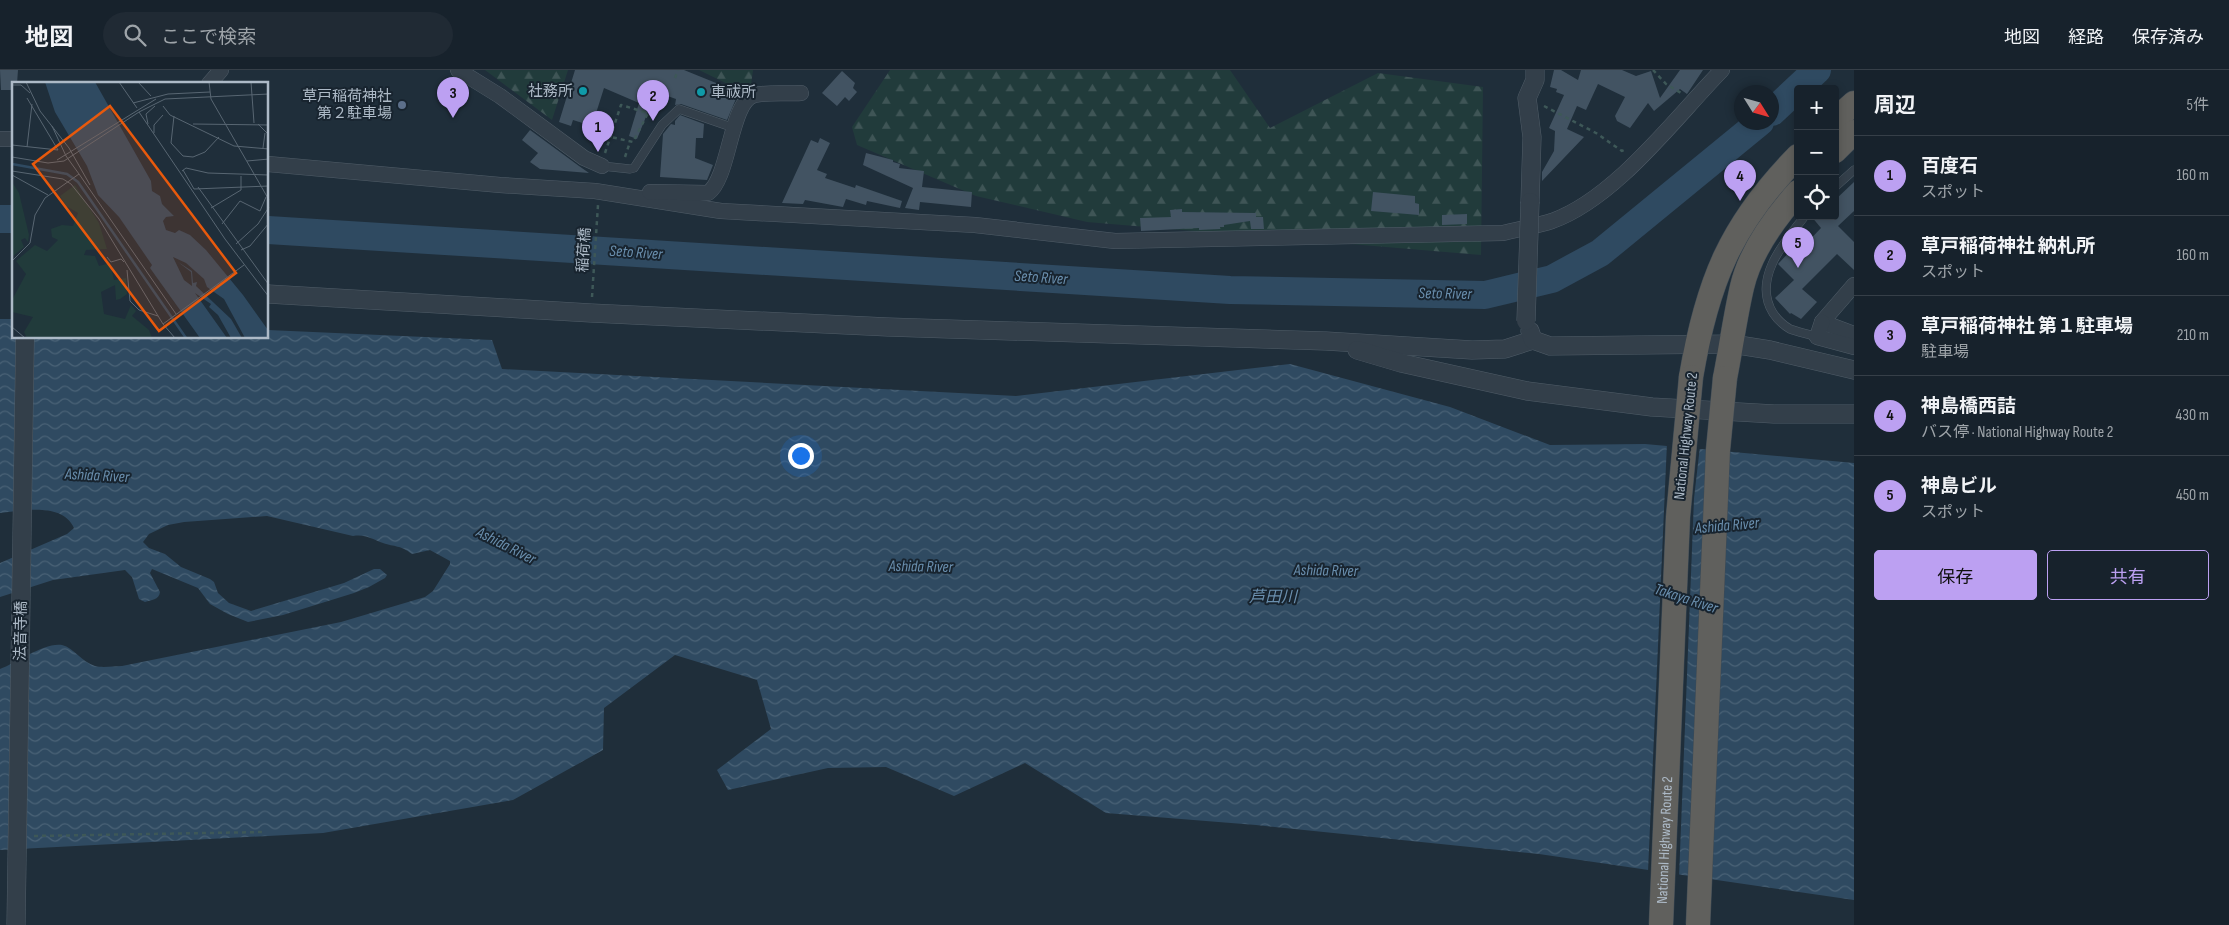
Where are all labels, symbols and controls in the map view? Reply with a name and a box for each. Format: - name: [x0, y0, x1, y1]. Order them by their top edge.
- search box: [103, 12, 453, 57]
- icon: search: [121, 21, 149, 49]
- text: 地図: [25, 23, 73, 52]
- text: ここで検索: [161, 26, 256, 49]
- text: 地図: [2004, 27, 2040, 48]
- text: 経路: [2068, 27, 2104, 48]
- text: 保存済み: [2132, 27, 2204, 48]
- pin: 3: [437, 77, 469, 118]
- pin: 2: [637, 80, 669, 121]
- inset map: [12, 82, 269, 339]
- place label: 社務所: [528, 82, 573, 101]
- place label: 車祓所: [711, 83, 756, 102]
- marker: 社務所: [577, 85, 589, 97]
- north arrow: [1734, 85, 1779, 130]
- map controls: [1794, 85, 1839, 220]
- button: +: [1794, 85, 1839, 130]
- marker: 車祓所: [695, 86, 707, 98]
- place label: 草戸稲荷神社 第２駐車場: [302, 87, 392, 123]
- text: 周辺: [1874, 93, 1916, 118]
- text: 5件: [2187, 96, 2209, 115]
- marker: 草戸稲荷神社 第２駐車場: [396, 99, 408, 111]
- pin: 1: [582, 111, 614, 152]
- button: −: [1794, 130, 1839, 175]
- text: 百度石: [1921, 155, 1978, 178]
- pin: 4: [1724, 160, 1756, 201]
- text: 1: [1887, 166, 1893, 185]
- text: 160 m: [2176, 166, 2209, 185]
- button: locate: [1794, 175, 1839, 220]
- text: スポット: [1921, 183, 1985, 202]
- street label: 稲荷橋: [573, 227, 595, 273]
- pin: 5: [1782, 227, 1814, 268]
- text: 草戸稲荷神社 納札所: [1921, 235, 2095, 258]
- water label: Seto River: [609, 242, 664, 264]
- text: 2: [1886, 246, 1894, 265]
- text: 160 m: [2176, 246, 2209, 265]
- text: スポット: [1921, 263, 1985, 282]
- water label: Seto River: [1014, 267, 1069, 289]
- water label: Seto River: [1418, 284, 1472, 304]
- text: 草戸稲荷神社 第１駐車場: [1921, 315, 2133, 338]
- text: 3: [1886, 326, 1894, 345]
- text: 210 m: [2177, 326, 2209, 345]
- text: 駐車場: [1921, 343, 1969, 362]
- street label: National Highway Route 2: [1670, 372, 1702, 500]
- text: 神島橋西詰: [1921, 395, 2016, 418]
- text: 4: [1886, 406, 1894, 425]
- text: 430 m: [2176, 406, 2209, 425]
- text: バス停 · National Highway Route 2: [1921, 423, 2113, 442]
- your location: [788, 443, 814, 469]
- water label: Ashida River: [63, 465, 130, 487]
- text: 神島ビル: [1921, 475, 1997, 498]
- text: 5: [1886, 486, 1894, 505]
- text: 450 m: [2176, 486, 2209, 505]
- text: スポット: [1921, 503, 1985, 522]
- water label: Ashida River: [1693, 514, 1760, 538]
- water label: Ashida River: [472, 522, 539, 569]
- button: 保存: [1874, 550, 2037, 600]
- button: 共有: [2047, 550, 2209, 600]
- water label: Ashida River: [888, 557, 954, 577]
- water label: Ashida River: [1293, 561, 1359, 581]
- water label: Takaya River: [1652, 580, 1721, 618]
- water label: 芦田川: [1249, 588, 1299, 607]
- street label: 法音寺橋: [11, 601, 31, 661]
- street label: National Highway Route 2: [1652, 776, 1677, 904]

